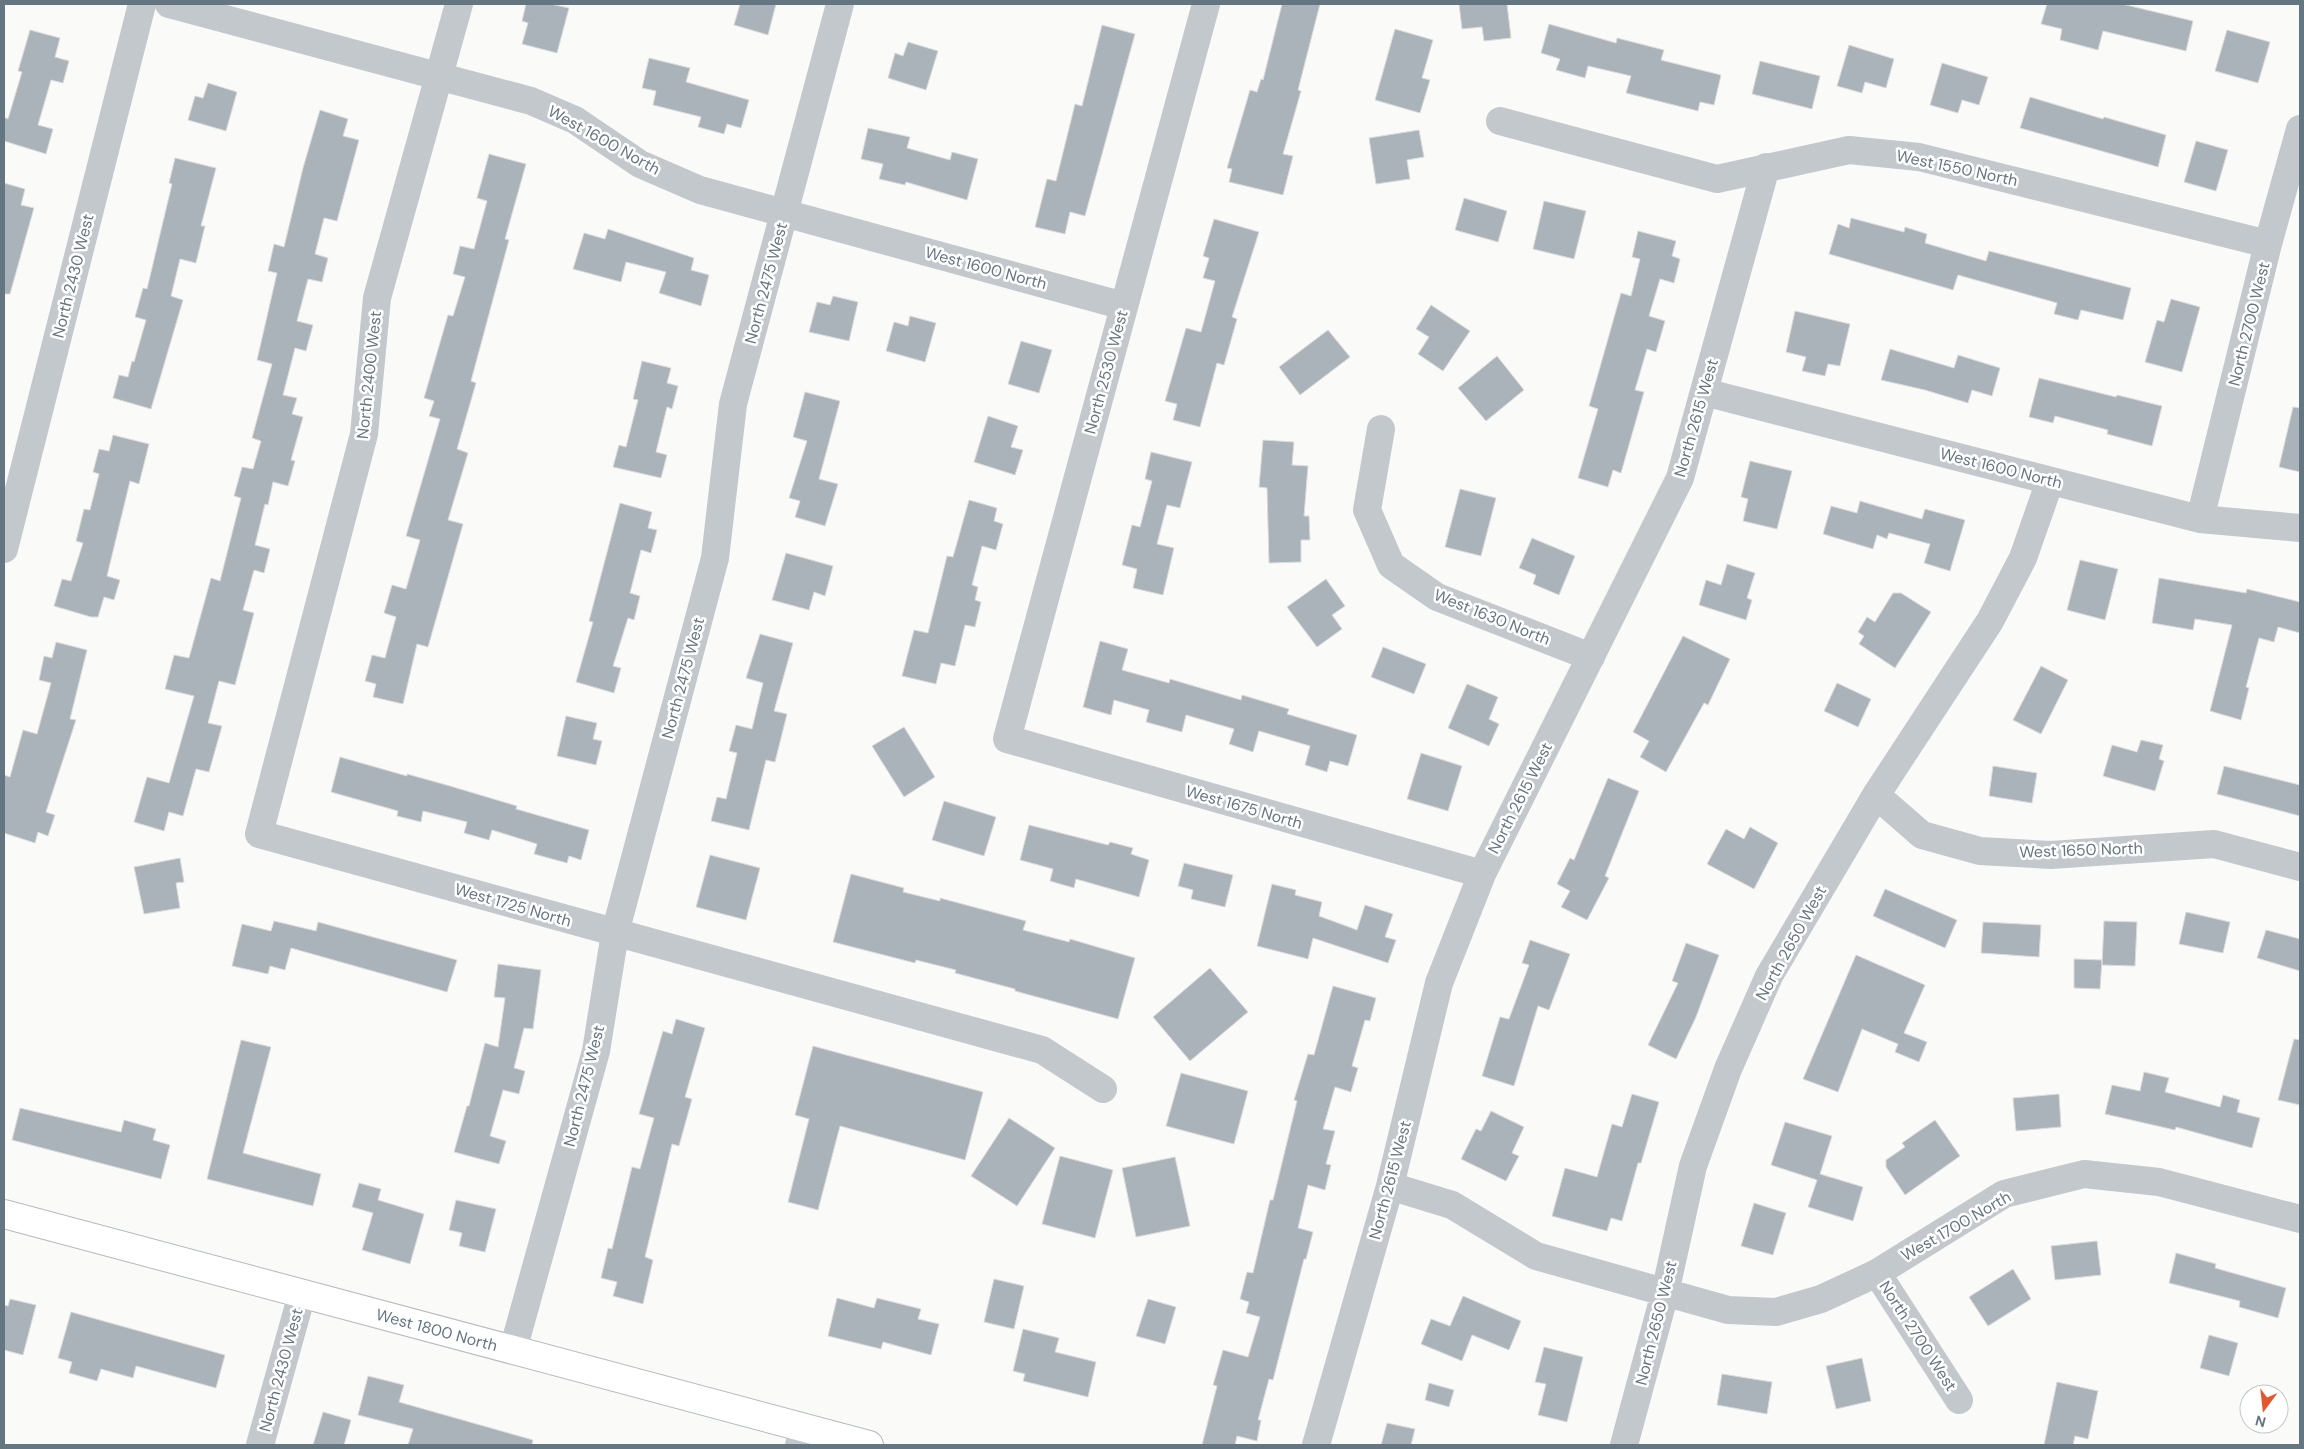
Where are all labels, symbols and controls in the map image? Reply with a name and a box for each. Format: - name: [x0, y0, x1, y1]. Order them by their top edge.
- street label: West 1600 North: [544, 100, 664, 180]
- street label: West 1550 North: [1894, 145, 2020, 191]
- street label: North 2430 West: [47, 212, 99, 340]
- street label: North 2475 West: [740, 220, 792, 346]
- street label: West 1600 North: [923, 242, 1049, 294]
- street label: North 2700 West: [2223, 260, 2275, 388]
- street label: North 2530 West: [1079, 308, 1133, 436]
- street label: North 2400 West: [352, 310, 386, 440]
- street label: North 2615 West: [1669, 356, 1723, 480]
- street label: West 1600 North: [1938, 443, 2064, 493]
- street label: West 1630 North: [1431, 584, 1553, 650]
- street label: North 2475 West: [657, 615, 709, 741]
- street label: North 2615 West: [1483, 739, 1557, 857]
- street label: West 1675 North: [1183, 780, 1305, 834]
- street label: West 1650 North: [2019, 837, 2143, 863]
- street label: West 1725 North: [452, 878, 574, 932]
- street label: North 2650 West: [1751, 882, 1831, 1004]
- street label: North 2475 West: [559, 1023, 609, 1149]
- street label: North 2615 West: [1364, 1118, 1416, 1242]
- street label: West 1700 North: [1897, 1186, 2015, 1266]
- street label: North 2650 West: [1630, 1258, 1682, 1388]
- street label: North 2700 West: [1875, 1277, 1961, 1395]
- street label: West 1800 North: [374, 1303, 500, 1356]
- street label: North 2430 West: [254, 1306, 308, 1434]
- north arrow: [2239, 1384, 2289, 1434]
- text: N: [2253, 1412, 2268, 1432]

